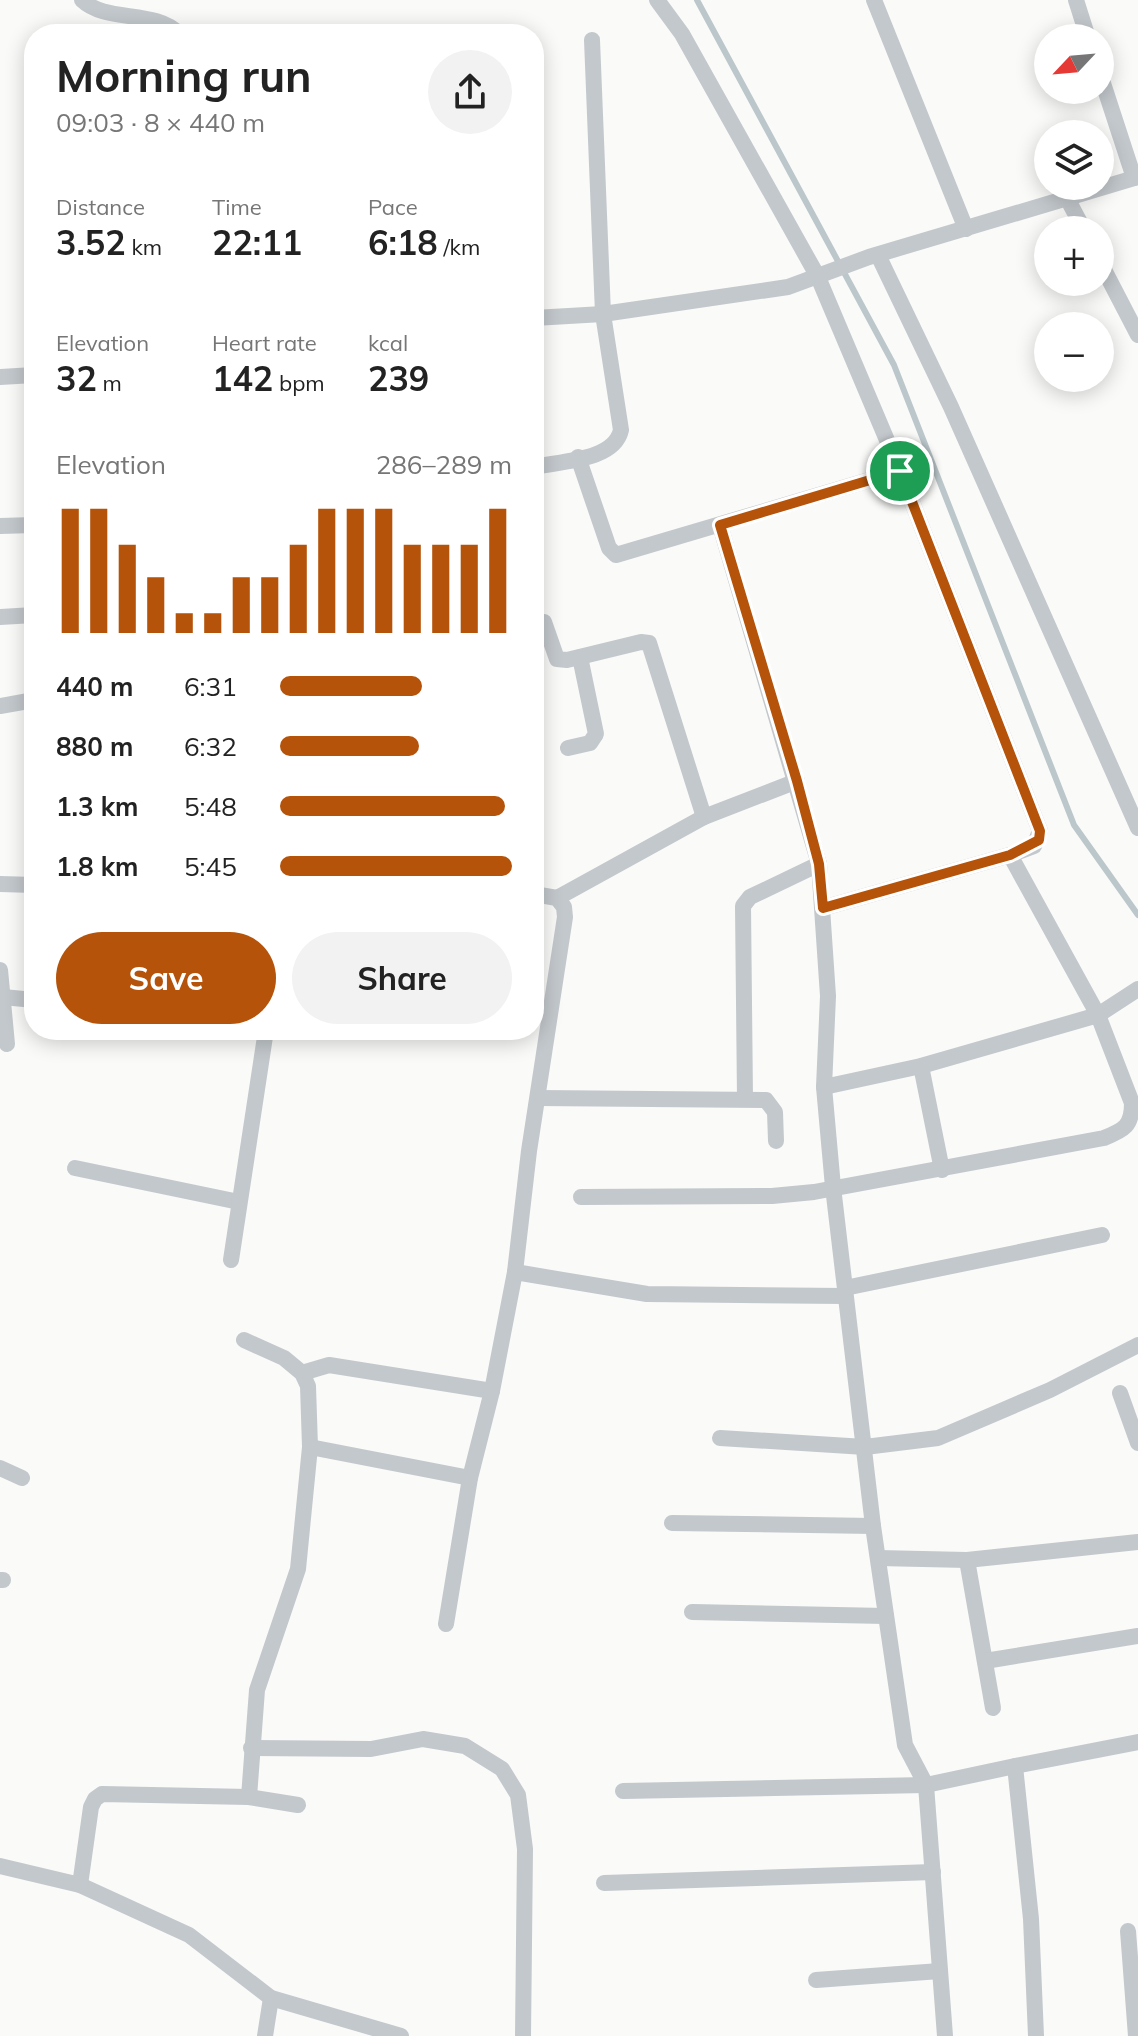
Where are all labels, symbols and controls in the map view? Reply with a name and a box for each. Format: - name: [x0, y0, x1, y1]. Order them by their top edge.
- north arrow: [1034, 24, 1114, 104]
- map controls: [1034, 24, 1114, 392]
- text: Morning run: [56, 48, 312, 103]
- button: share: [428, 50, 512, 134]
- text: 09:03 · 8 × 440 m: [56, 106, 265, 139]
- button: layers: [1034, 120, 1114, 200]
- text: Distance: [56, 193, 145, 221]
- text: Time: [212, 193, 262, 221]
- text: Pace: [368, 193, 418, 221]
- button: +: [1034, 216, 1114, 296]
- text: 3.52: [56, 221, 126, 264]
- text: 22:11: [212, 221, 302, 264]
- text: 6:18: [368, 221, 438, 264]
- text: km: [126, 233, 162, 261]
- text: /km: [438, 233, 480, 261]
- button: −: [1034, 312, 1114, 392]
- text: Elevation: [56, 329, 149, 357]
- text: Heart rate: [212, 329, 317, 357]
- text: kcal: [368, 329, 408, 357]
- text: 32: [56, 357, 97, 400]
- text: 142: [212, 357, 273, 400]
- text: 239: [368, 357, 429, 400]
- text: m: [97, 369, 122, 397]
- text: bpm: [273, 369, 325, 397]
- pin: [866, 437, 934, 505]
- text: Elevation: [56, 448, 166, 481]
- text: 286–289 m: [376, 448, 512, 481]
- icon: arrive: [878, 449, 922, 493]
- text: 440 m: [56, 670, 133, 703]
- text: 6:31: [184, 670, 237, 703]
- text: 880 m: [56, 730, 133, 763]
- text: 6:32: [184, 730, 237, 763]
- text: 1.3 km: [56, 790, 139, 823]
- text: 5:48: [184, 790, 237, 823]
- text: 1.8 km: [56, 850, 139, 883]
- text: 5:45: [184, 850, 237, 883]
- button: Save: [56, 932, 276, 1024]
- button: Share: [292, 932, 512, 1024]

